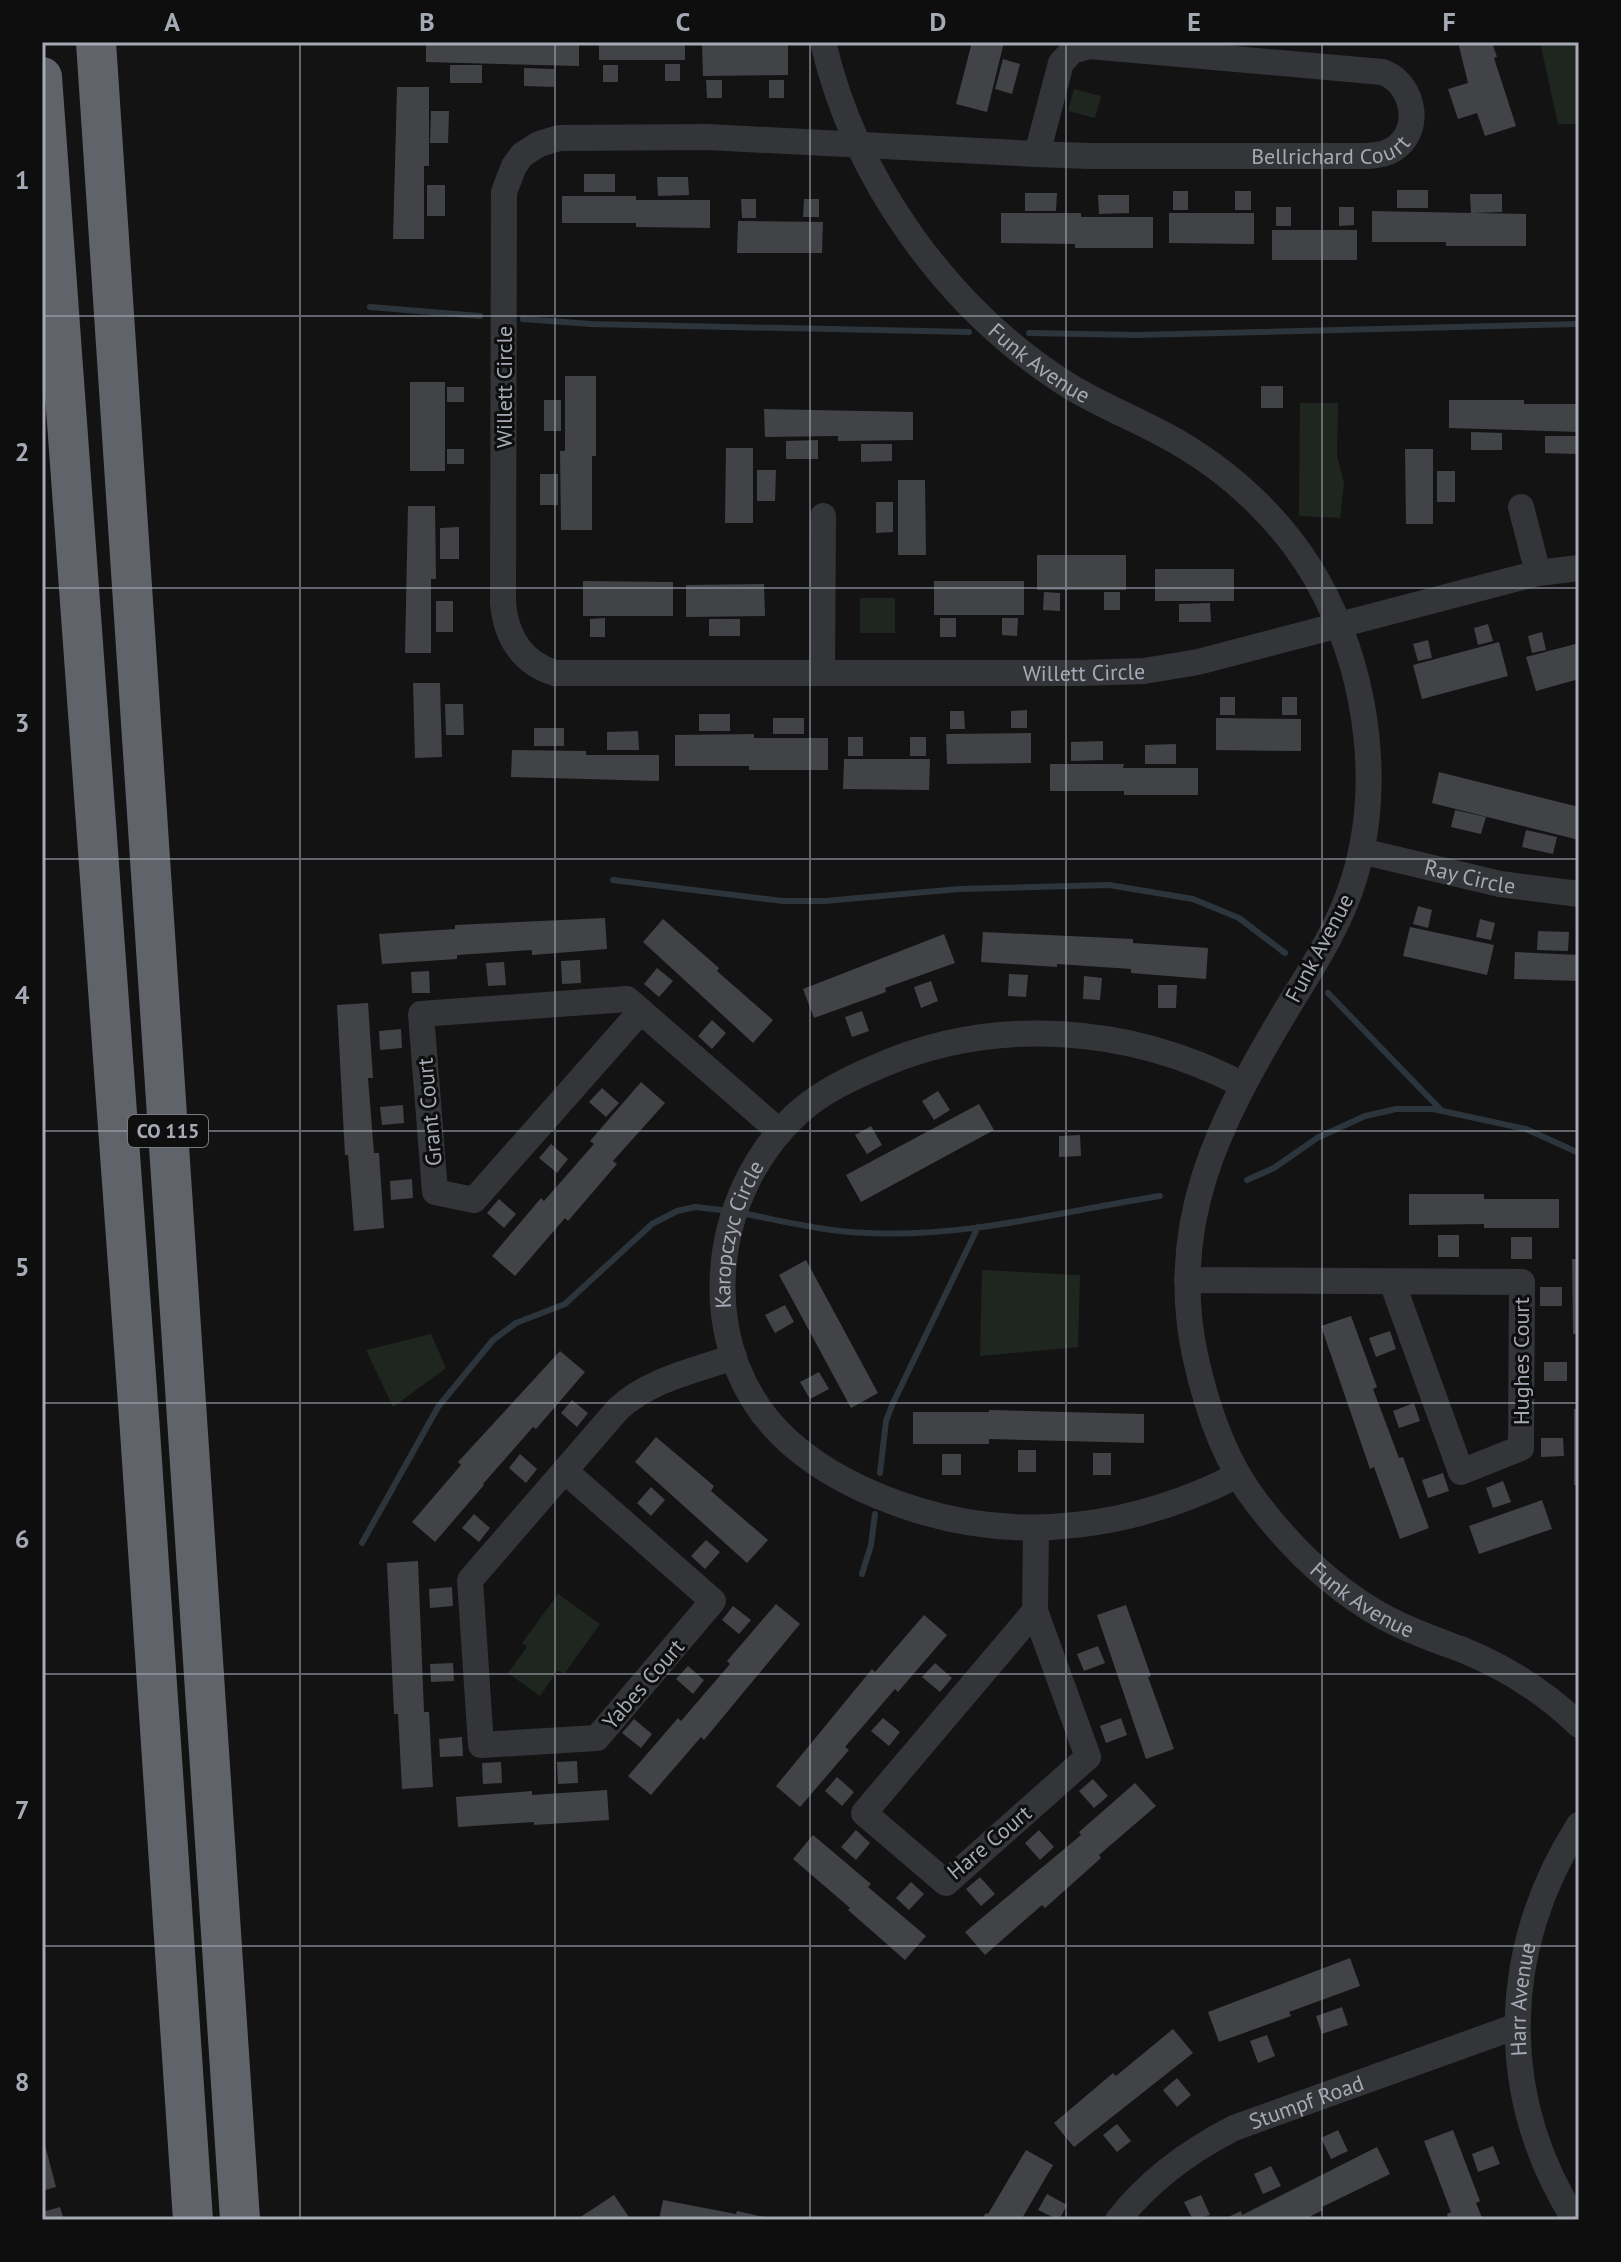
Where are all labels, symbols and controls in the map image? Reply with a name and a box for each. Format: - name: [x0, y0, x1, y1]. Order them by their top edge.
- text: A: [164, 5, 180, 38]
- text: B: [419, 5, 435, 38]
- text: C: [676, 5, 690, 38]
- text: D: [930, 5, 946, 38]
- text: E: [1187, 5, 1201, 38]
- text: F: [1442, 5, 1456, 38]
- street label: Bellrichard Court: [1251, 129, 1416, 170]
- text: 1: [15, 163, 29, 196]
- street label: Funk Avenue: [983, 317, 1095, 409]
- street label: Willett Circle: [490, 326, 518, 448]
- text: 2: [15, 435, 29, 468]
- street label: Willett Circle: [1023, 657, 1146, 687]
- text: 3: [15, 706, 29, 739]
- street label: Ray Circle: [1422, 853, 1517, 900]
- street label: Funk Avenue: [1279, 889, 1359, 1007]
- text: 4: [15, 978, 30, 1011]
- street label: Grant Court: [410, 1056, 448, 1167]
- road number: CO 115: [128, 1115, 208, 1147]
- street label: Karopczyc Circle: [708, 1155, 770, 1309]
- text: 5: [15, 1250, 29, 1283]
- street label: Hughes Court: [1507, 1297, 1535, 1425]
- text: 6: [15, 1522, 29, 1555]
- street label: Funk Avenue: [1304, 1556, 1419, 1644]
- street label: Yabes Court: [596, 1633, 690, 1735]
- text: 7: [15, 1793, 29, 1826]
- street label: Hare Court: [941, 1798, 1037, 1885]
- street label: Harr Avenue: [1504, 1939, 1542, 2057]
- text: 8: [15, 2065, 29, 2098]
- street label: Stumpf Road: [1245, 2068, 1367, 2136]

